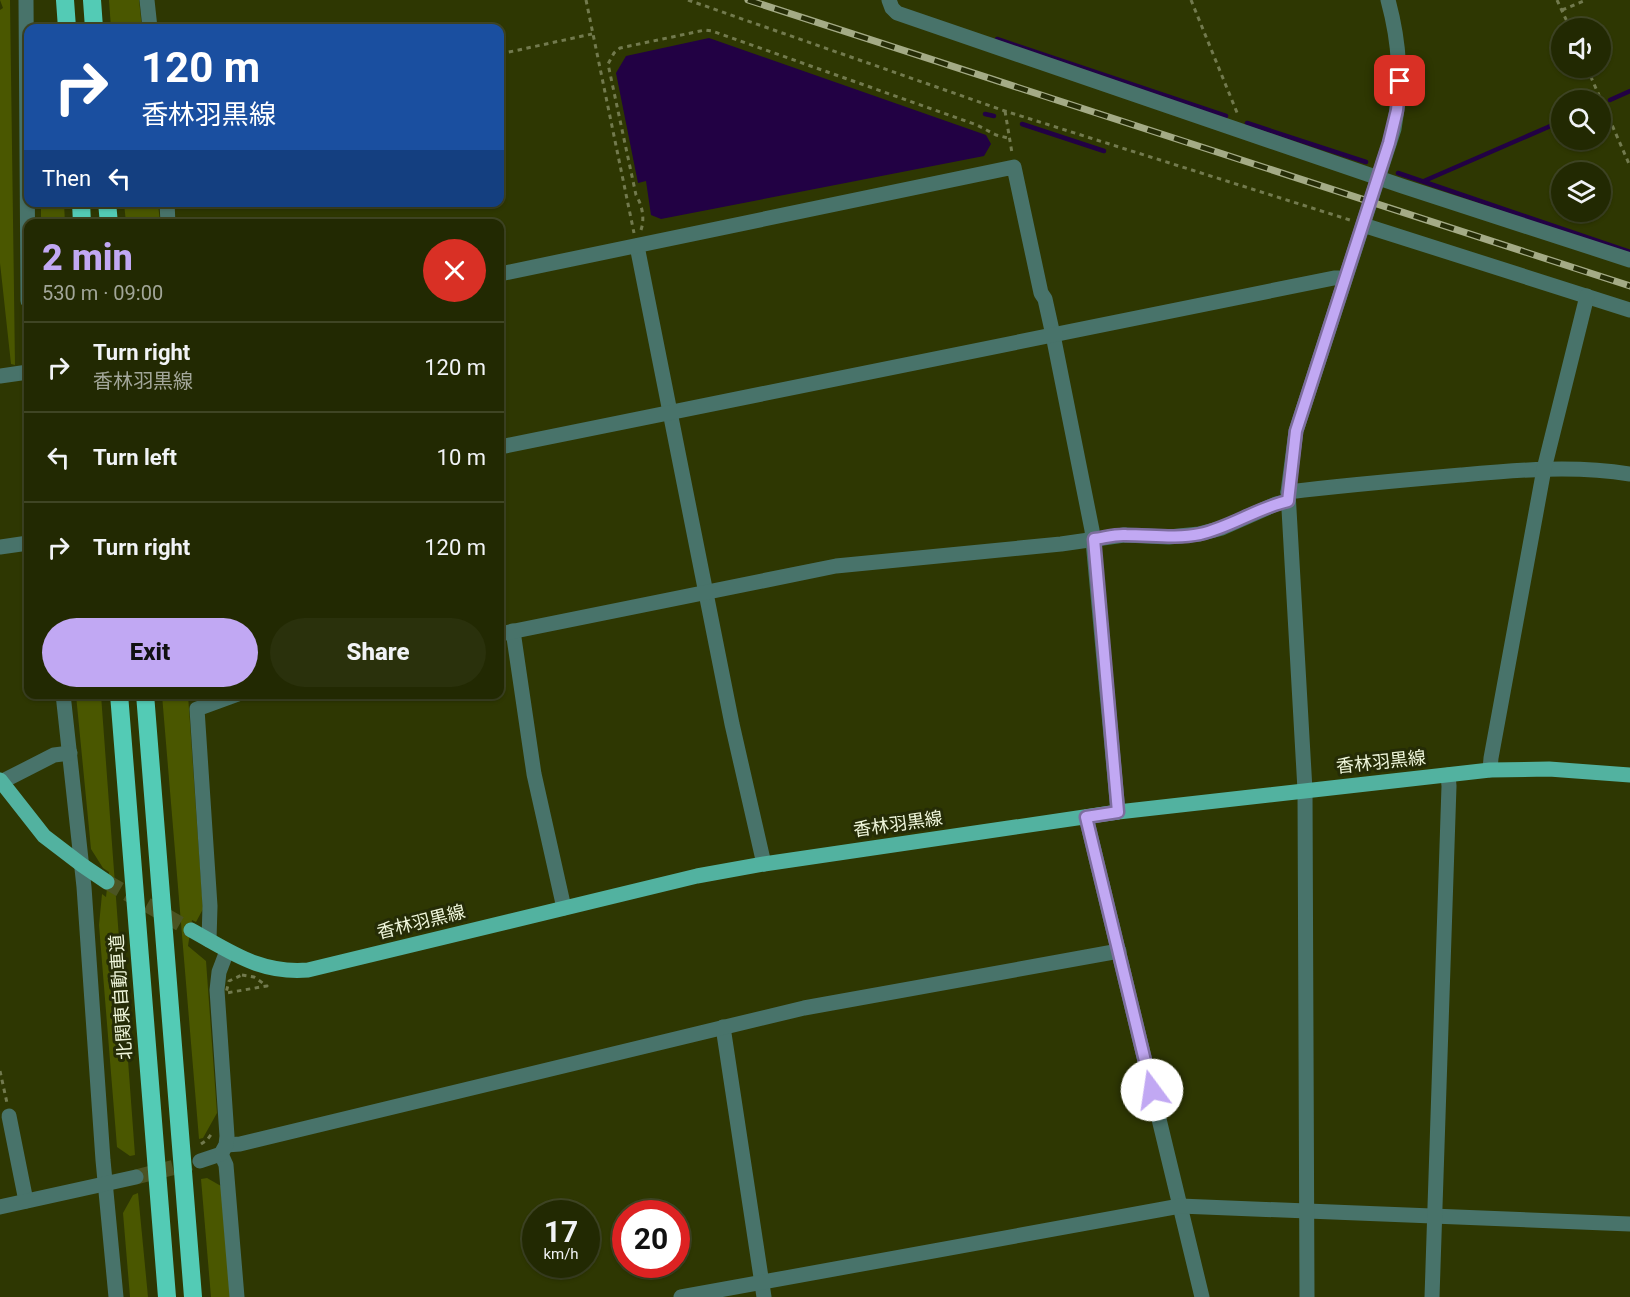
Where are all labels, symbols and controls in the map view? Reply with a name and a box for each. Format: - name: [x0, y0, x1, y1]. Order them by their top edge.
- map controls: [1551, 18, 1611, 222]
- button: sound: [1551, 18, 1611, 78]
- text: 120 m: [141, 43, 260, 92]
- icon: right: [42, 48, 120, 126]
- pin: [1374, 55, 1425, 106]
- icon: arrive: [1383, 64, 1416, 97]
- button: search: [1551, 90, 1611, 150]
- text: 香林羽黒線: [141, 99, 276, 131]
- icon: left: [103, 162, 136, 195]
- button: layers: [1551, 162, 1611, 222]
- text: Then: [42, 166, 91, 191]
- text: 2 min: [42, 237, 133, 279]
- button: close: [423, 239, 486, 302]
- text: 530 m · 09:00: [42, 281, 163, 305]
- text: Turn right: [93, 340, 190, 365]
- icon: right: [42, 351, 75, 384]
- text: 120 m: [424, 355, 486, 380]
- text: 香林羽黒線: [93, 369, 193, 393]
- icon: left: [42, 441, 75, 474]
- text: Turn left: [93, 445, 177, 470]
- text: 10 m: [437, 445, 486, 470]
- icon: right: [42, 531, 75, 564]
- text: Turn right: [93, 535, 190, 560]
- text: 120 m: [424, 535, 486, 560]
- button: Exit: [42, 618, 258, 687]
- button: Share: [270, 618, 486, 687]
- street label: 香林羽黒線: [1335, 746, 1427, 777]
- street label: 香林羽黒線: [852, 807, 944, 840]
- street label: 香林羽黒線: [375, 900, 467, 943]
- street label: 北関東自動車道: [106, 933, 135, 1061]
- position arrow: [1120, 1058, 1184, 1122]
- speed limit sign: 20: [612, 1200, 690, 1278]
- text: 17: [544, 1214, 578, 1249]
- text: km/h: [543, 1245, 579, 1263]

